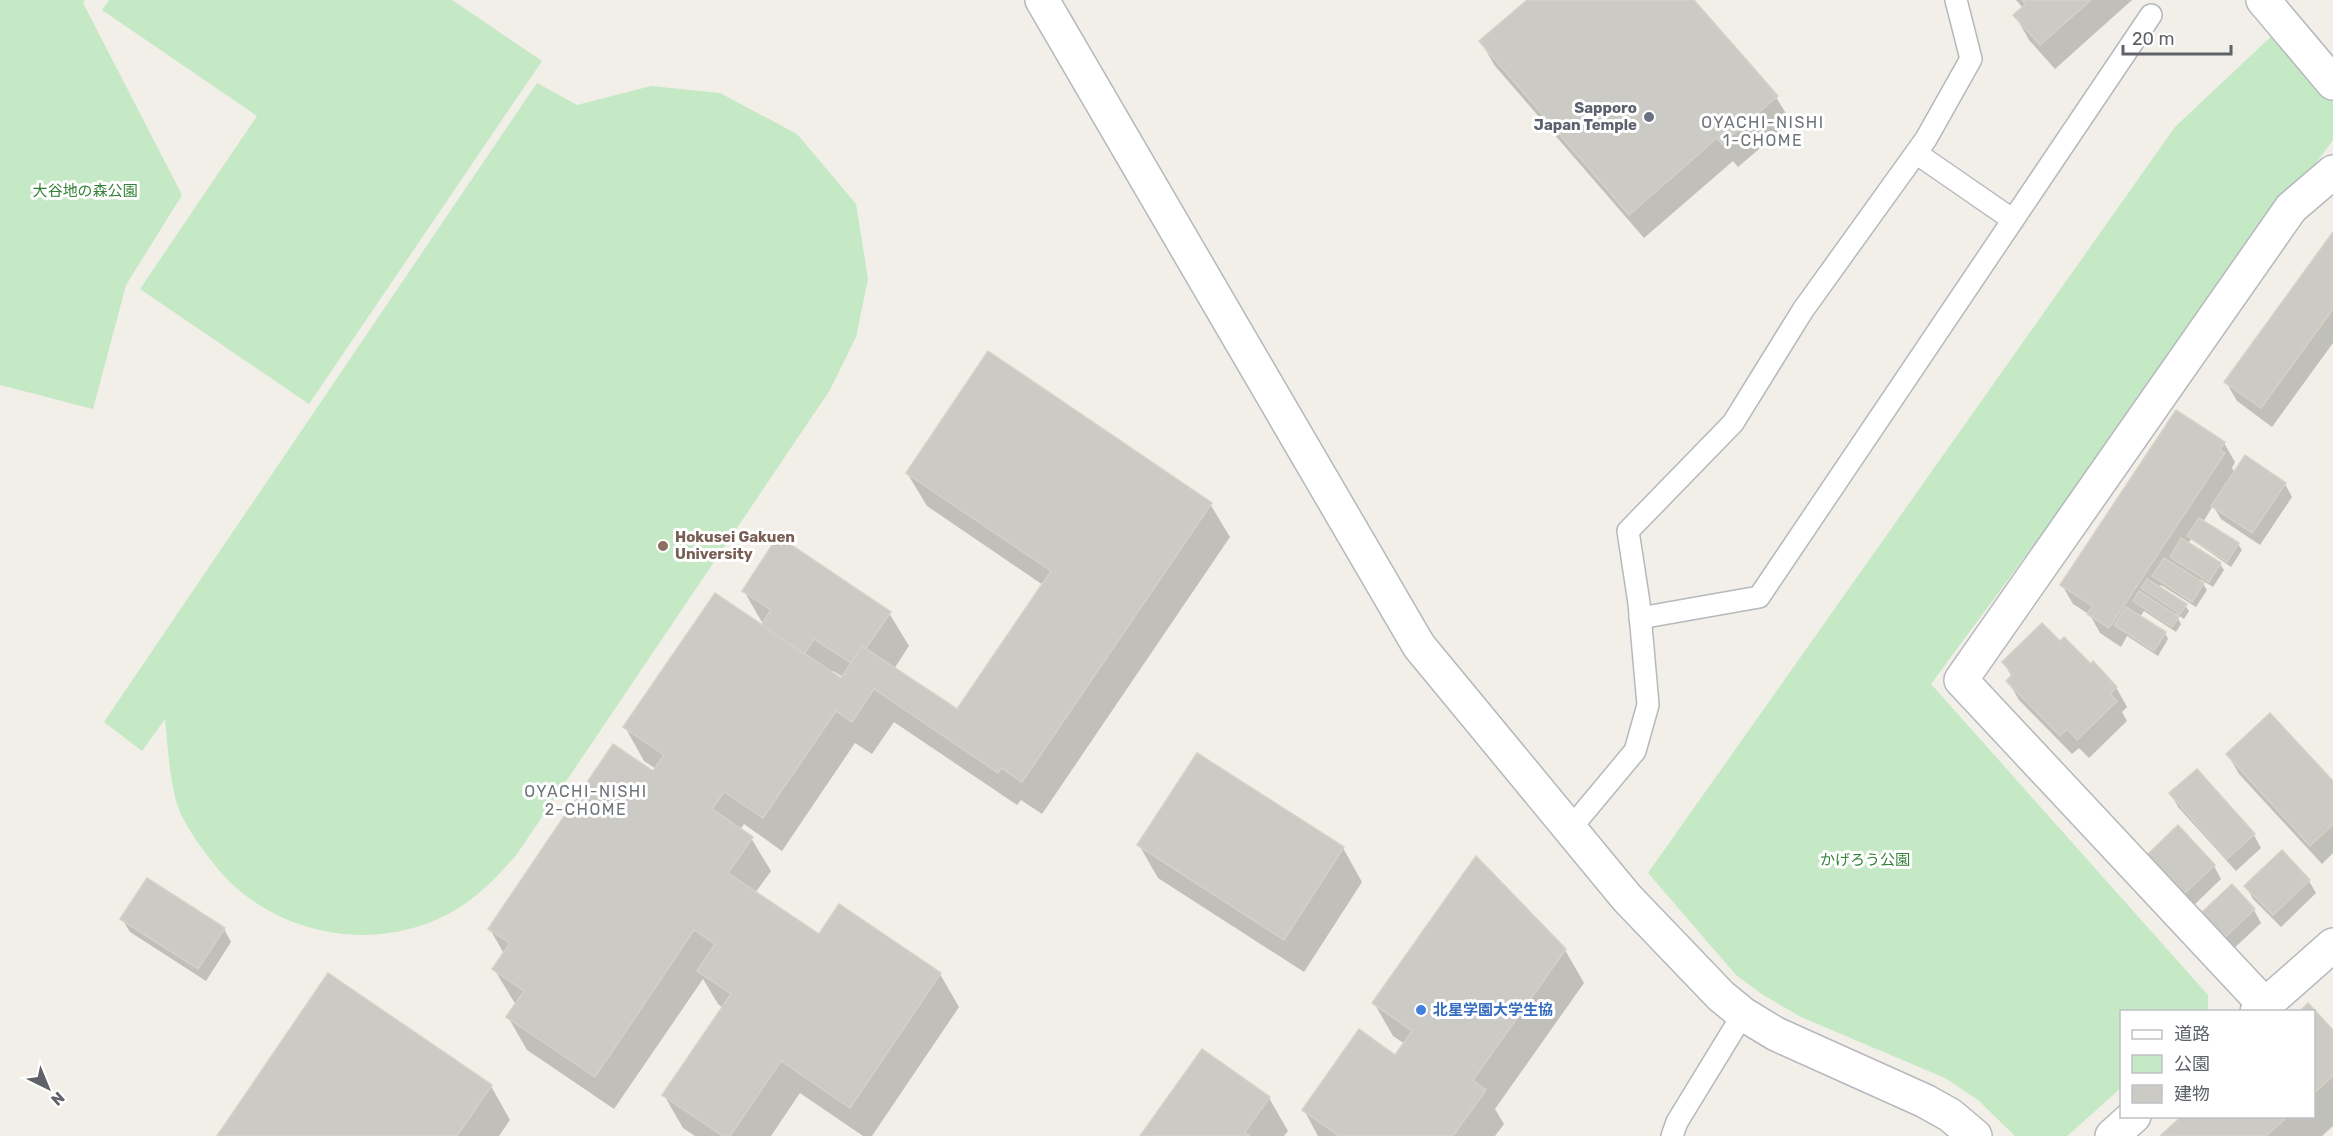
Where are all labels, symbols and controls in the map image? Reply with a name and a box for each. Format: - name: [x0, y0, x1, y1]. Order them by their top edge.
- scale bar: [2123, 18, 2231, 56]
- text: 20 m: [2132, 28, 2174, 50]
- place label: Sapporo Japan Temple: [1534, 99, 1637, 134]
- marker: Sapporo Japan Temple: [1642, 110, 1656, 124]
- district label: OYACHI-NISHI 1-CHOME: [1701, 113, 1825, 150]
- park label: 大谷地の森公園: [32, 182, 138, 200]
- place label: Hokusei Gakuen University: [675, 528, 795, 563]
- marker: Hokusei Gakuen University: [656, 539, 670, 553]
- district label: OYACHI-NISHI 2-CHOME: [524, 782, 648, 819]
- park label: かげろう公園: [1820, 851, 1910, 869]
- place label: 北星学園大学生協: [1433, 1001, 1553, 1019]
- marker: 北星学園大学生協: [1414, 1003, 1428, 1017]
- legend: [2120, 1010, 2315, 1118]
- text: 道路: [2174, 1023, 2210, 1045]
- text: 公園: [2174, 1053, 2210, 1075]
- north arrow: [18, 1058, 78, 1118]
- text: 建物: [2174, 1083, 2210, 1105]
- text: N: [47, 1088, 69, 1109]

